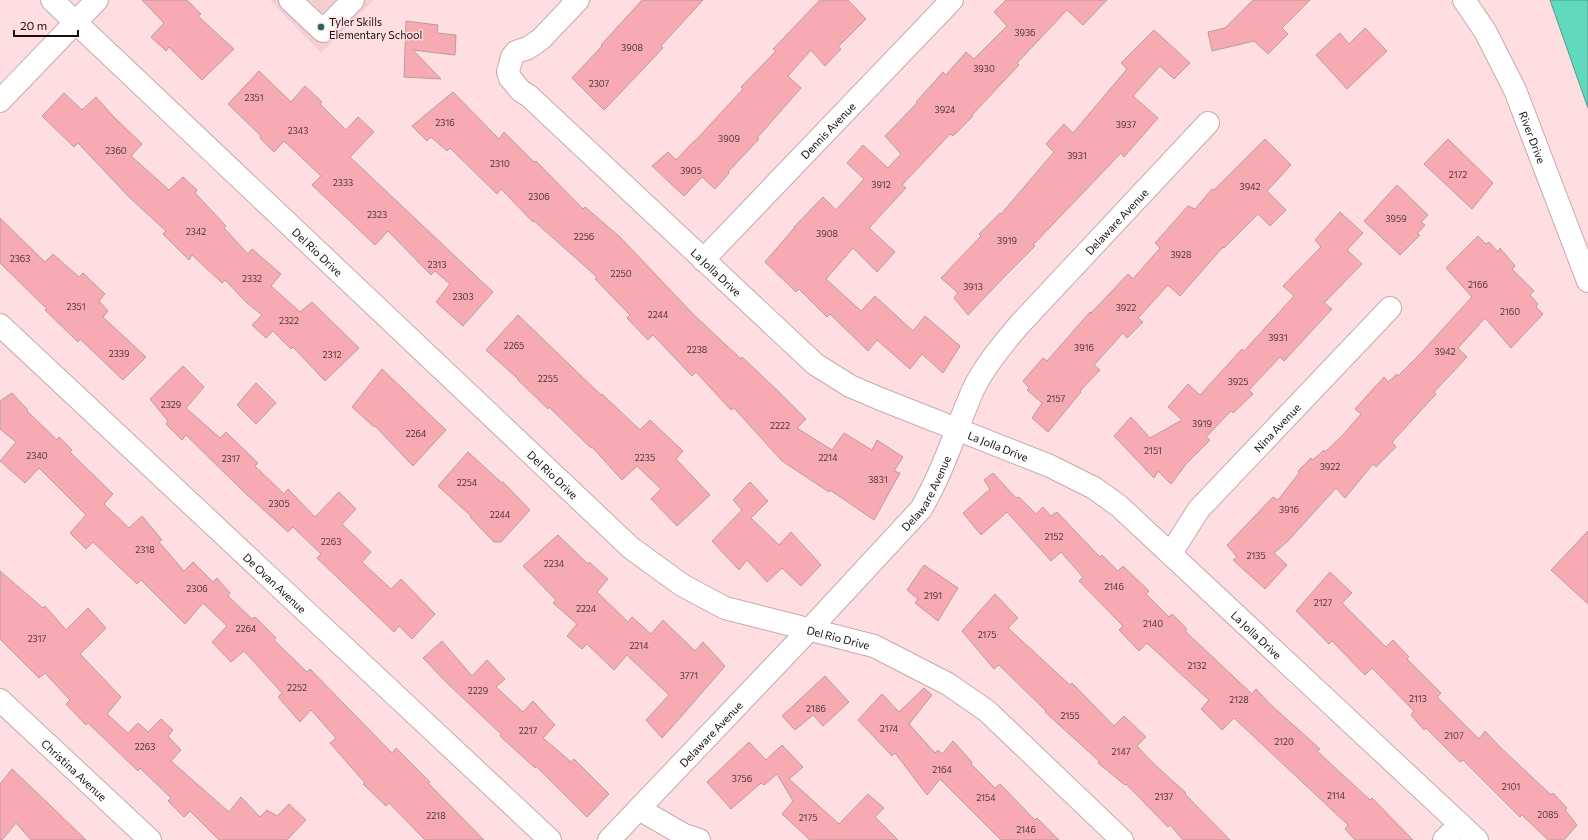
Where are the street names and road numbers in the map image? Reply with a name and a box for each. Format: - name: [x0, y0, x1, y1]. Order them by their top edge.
- street label: Dennis Avenue: [797, 99, 858, 161]
- street label: River Drive: [1517, 109, 1549, 165]
- street label: Delaware Avenue: [1082, 185, 1150, 257]
- street label: Del Rio Drive: [290, 225, 346, 279]
- street label: La Jolla Drive: [689, 245, 745, 299]
- street label: Nina Avenue: [1251, 400, 1303, 454]
- street label: La Jolla Drive: [966, 428, 1031, 463]
- street label: Del Rio Drive: [525, 447, 581, 501]
- street label: Delaware Avenue: [898, 453, 953, 533]
- street label: De Ovan Avenue: [241, 550, 310, 615]
- street label: La Jolla Drive: [1229, 608, 1285, 661]
- street label: Del Rio Drive: [806, 623, 871, 651]
- street label: Delaware Avenue: [676, 698, 745, 769]
- street label: Christina Avenue: [39, 736, 110, 803]

